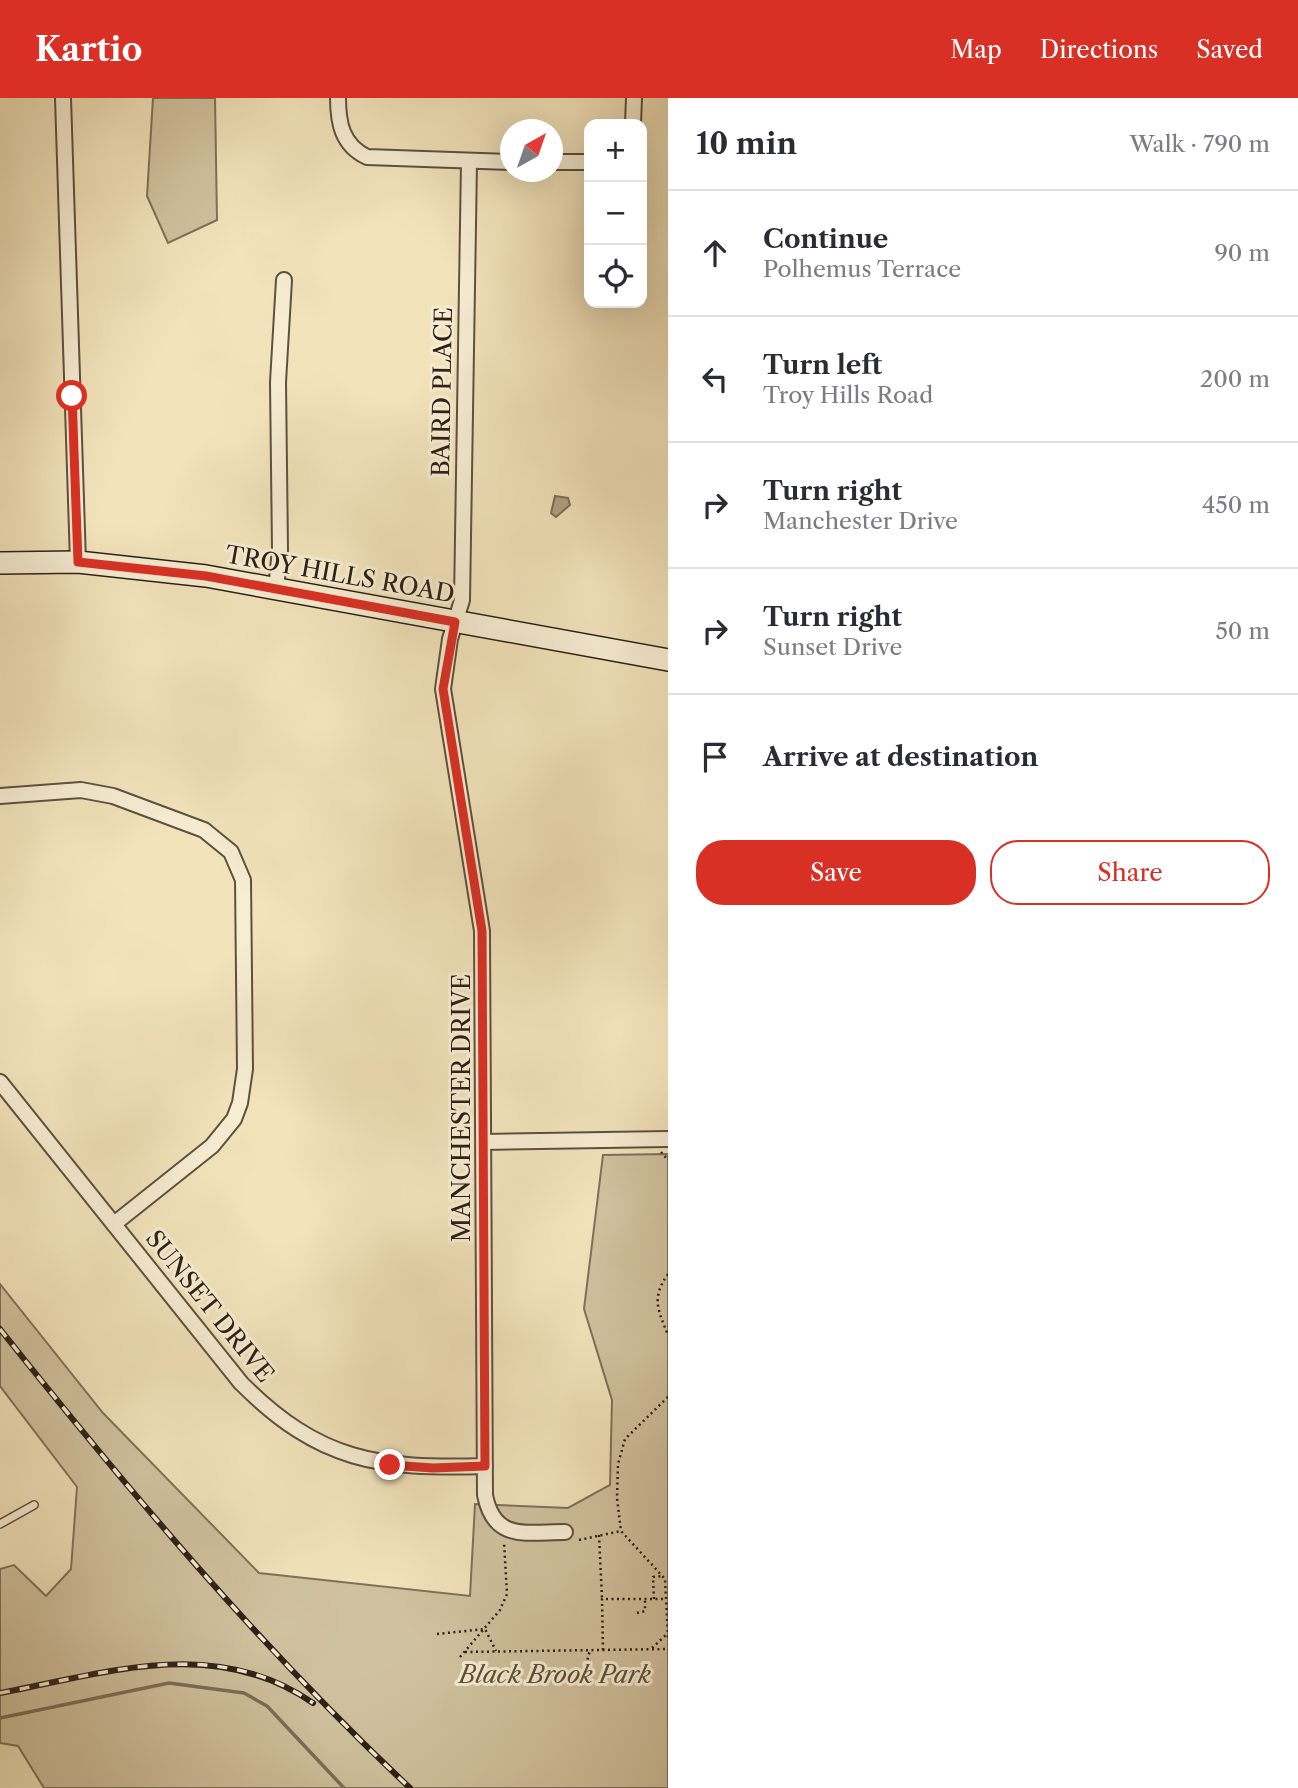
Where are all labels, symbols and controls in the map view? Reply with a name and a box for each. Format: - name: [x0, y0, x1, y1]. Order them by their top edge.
- text: Kartio: [35, 29, 143, 70]
- text: Map: [950, 35, 1002, 64]
- text: Directions: [1040, 35, 1158, 64]
- text: Saved: [1196, 35, 1263, 64]
- north arrow: [500, 119, 563, 182]
- map controls: [584, 119, 647, 308]
- button: +: [584, 119, 647, 182]
- text: 10 min: [696, 125, 797, 162]
- text: Walk · 790 m: [1129, 130, 1270, 158]
- button: −: [584, 182, 647, 245]
- text: Continue: [763, 223, 888, 255]
- icon: ahead: [696, 234, 734, 272]
- text: 90 m: [1214, 239, 1270, 267]
- button: locate: [584, 245, 647, 308]
- text: Polhemus Terrace: [763, 255, 961, 283]
- street label: BAIRD PLACE: [426, 307, 458, 477]
- text: Turn left: [763, 349, 882, 381]
- icon: left: [696, 360, 734, 398]
- text: 200 m: [1200, 365, 1270, 393]
- route start: [56, 380, 87, 411]
- text: Troy Hills Road: [763, 381, 933, 409]
- text: Turn right: [763, 475, 902, 507]
- icon: right: [696, 486, 734, 524]
- text: 450 m: [1202, 491, 1270, 519]
- text: Manchester Drive: [763, 507, 958, 535]
- street label: TROY HILLS ROAD: [223, 540, 457, 608]
- text: Turn right: [763, 601, 902, 633]
- icon: right: [696, 612, 734, 650]
- text: 50 m: [1215, 617, 1270, 645]
- text: Sunset Drive: [763, 633, 902, 661]
- icon: arrive: [696, 738, 734, 776]
- text: Arrive at destination: [763, 741, 1038, 773]
- button: Save: [696, 840, 976, 905]
- button: Share: [990, 840, 1270, 905]
- street label: MANCHESTER DRIVE: [447, 974, 476, 1242]
- street label: SUNSET DRIVE: [140, 1224, 280, 1388]
- route end: [374, 1449, 405, 1480]
- park label: Black Brook Park: [457, 1660, 651, 1689]

